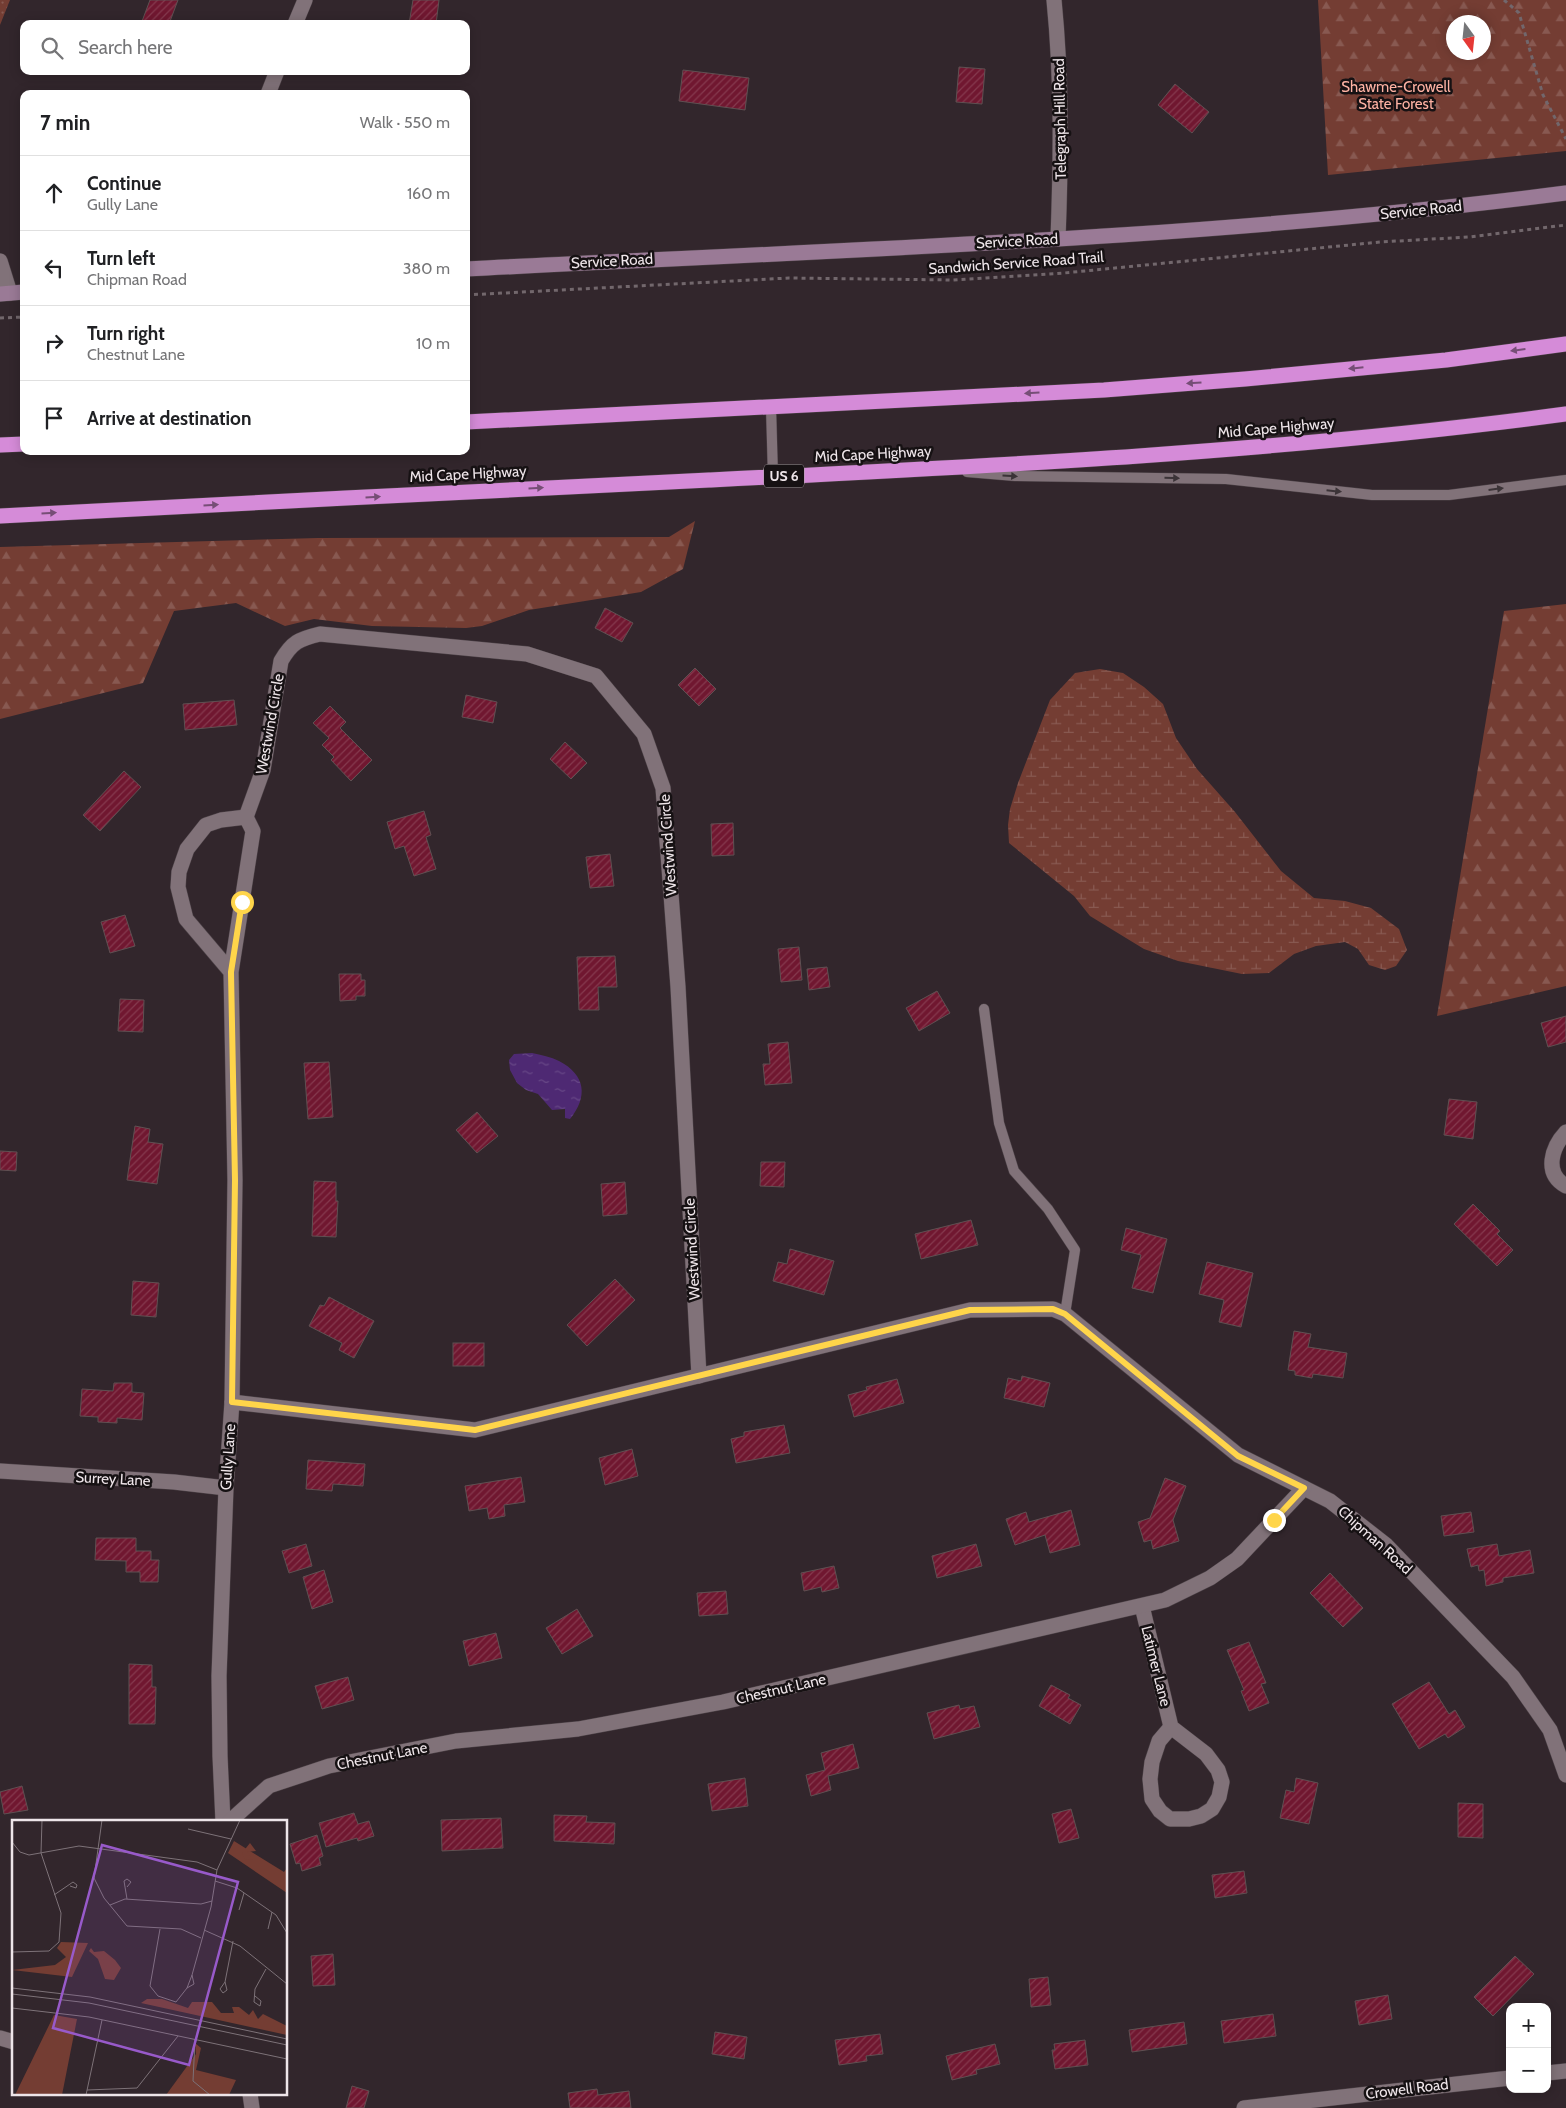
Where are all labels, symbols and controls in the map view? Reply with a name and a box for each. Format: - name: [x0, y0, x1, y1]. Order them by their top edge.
- north arrow: [1446, 15, 1491, 60]
- search box: [20, 20, 470, 75]
- icon: search: [38, 34, 66, 62]
- text: Search here: [78, 36, 172, 59]
- street label: Telegraph Hill Road: [1050, 58, 1070, 180]
- park label: Shawme-Crowell State Forest: [1341, 78, 1451, 113]
- text: 7 min: [40, 110, 90, 135]
- text: Walk · 550 m: [360, 113, 450, 132]
- text: Continue: [87, 172, 161, 195]
- icon: ahead: [40, 179, 68, 207]
- text: 160 m: [407, 184, 450, 203]
- text: Gully Lane: [87, 195, 158, 214]
- street label: Service Road: [1379, 197, 1463, 223]
- street label: Service Road: [976, 230, 1058, 252]
- text: Turn left: [87, 247, 155, 270]
- street label: Sandwich Service Road Trail: [928, 248, 1105, 278]
- street label: Service Road: [571, 250, 653, 272]
- icon: left: [40, 254, 68, 282]
- text: 380 m: [403, 259, 450, 278]
- text: Chipman Road: [87, 270, 187, 289]
- text: Turn right: [87, 322, 165, 345]
- icon: right: [40, 329, 68, 357]
- text: 10 m: [416, 334, 450, 353]
- text: Chestnut Lane: [87, 345, 185, 364]
- one-way arrow: [1509, 346, 1525, 354]
- one-way arrow: [1348, 365, 1364, 373]
- one-way arrow: [1186, 380, 1202, 388]
- one-way arrow: [1024, 390, 1040, 398]
- icon: arrive: [40, 404, 68, 432]
- text: Arrive at destination: [87, 407, 251, 430]
- street label: Mid Cape Highway: [1217, 414, 1336, 442]
- street label: Mid Cape Highway: [814, 442, 932, 466]
- street label: Mid Cape Highway: [409, 462, 527, 486]
- road number: US 6: [764, 464, 804, 488]
- one-way arrow: [1002, 472, 1018, 480]
- one-way arrow: [1164, 474, 1180, 482]
- one-way arrow: [528, 484, 544, 492]
- one-way arrow: [1488, 485, 1504, 493]
- one-way arrow: [1326, 487, 1342, 495]
- one-way arrow: [366, 492, 382, 500]
- one-way arrow: [203, 501, 219, 509]
- one-way arrow: [41, 509, 57, 517]
- street label: Westwind Circle: [252, 672, 288, 776]
- street label: Westwind Circle: [655, 793, 681, 897]
- route start: [231, 891, 254, 914]
- street label: Westwind Circle: [680, 1197, 704, 1300]
- street label: Gully Lane: [217, 1423, 239, 1491]
- street label: Surrey Lane: [75, 1468, 151, 1490]
- street label: Chipman Road: [1334, 1502, 1416, 1578]
- route end: [1263, 1509, 1286, 1532]
- street label: Latimer Lane: [1137, 1624, 1175, 1709]
- street label: Chestnut Lane: [734, 1670, 828, 1708]
- street label: Chestnut Lane: [335, 1738, 429, 1774]
- inset map: [12, 1820, 288, 2096]
- map controls: [1506, 2003, 1551, 2093]
- button: +: [1506, 2003, 1551, 2048]
- button: −: [1506, 2048, 1551, 2093]
- street label: Crowell Road: [1365, 2075, 1449, 2103]

